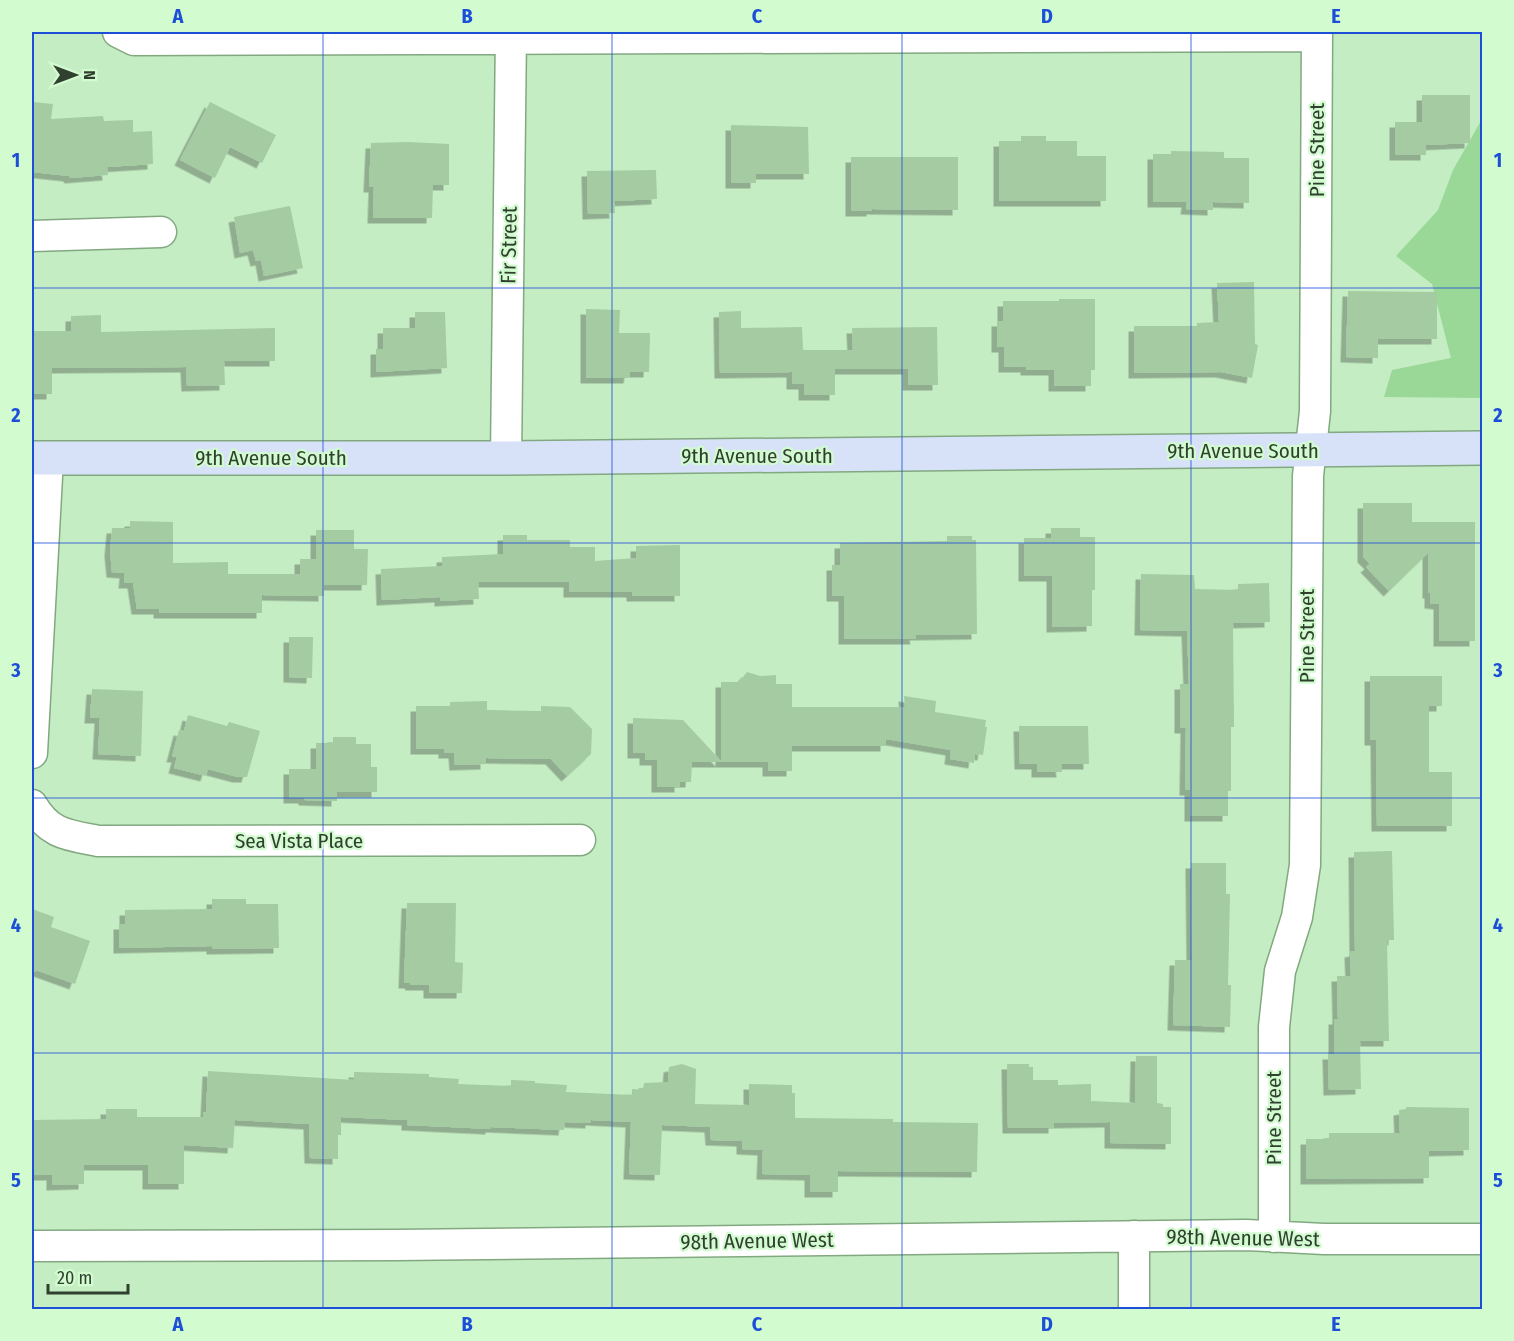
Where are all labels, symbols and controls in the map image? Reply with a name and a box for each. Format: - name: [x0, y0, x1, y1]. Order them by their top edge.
- text: A: [172, 4, 185, 28]
- text: B: [461, 4, 473, 28]
- text: C: [752, 4, 763, 28]
- text: D: [1041, 4, 1053, 28]
- text: E: [1331, 4, 1341, 28]
- north arrow: [45, 45, 105, 105]
- text: N: [80, 70, 99, 80]
- street label: Pine Street: [1304, 103, 1330, 197]
- text: 1: [12, 148, 20, 172]
- text: 1: [1494, 148, 1502, 172]
- street label: Fir Street: [495, 206, 523, 284]
- text: 2: [10, 403, 21, 427]
- text: 2: [1492, 403, 1503, 427]
- street label: 9th Avenue South: [1167, 438, 1319, 464]
- street label: 9th Avenue South: [681, 443, 833, 469]
- street label: 9th Avenue South: [195, 445, 347, 471]
- street label: Pine Street: [1294, 589, 1320, 683]
- text: 3: [10, 658, 21, 682]
- text: 3: [1492, 658, 1503, 682]
- street label: Sea Vista Place: [235, 828, 363, 854]
- text: 4: [11, 913, 21, 937]
- text: 4: [1493, 913, 1503, 937]
- street label: Pine Street: [1261, 1071, 1287, 1165]
- text: 5: [11, 1168, 21, 1192]
- text: 5: [1493, 1168, 1503, 1192]
- street label: 98th Avenue West: [1166, 1224, 1320, 1252]
- street label: 98th Avenue West: [680, 1227, 834, 1255]
- scale bar: [48, 1257, 128, 1295]
- text: 20 m: [57, 1267, 92, 1289]
- text: A: [172, 1312, 185, 1336]
- text: B: [461, 1312, 473, 1336]
- text: C: [752, 1312, 763, 1336]
- text: D: [1041, 1312, 1053, 1336]
- text: E: [1331, 1312, 1341, 1336]

